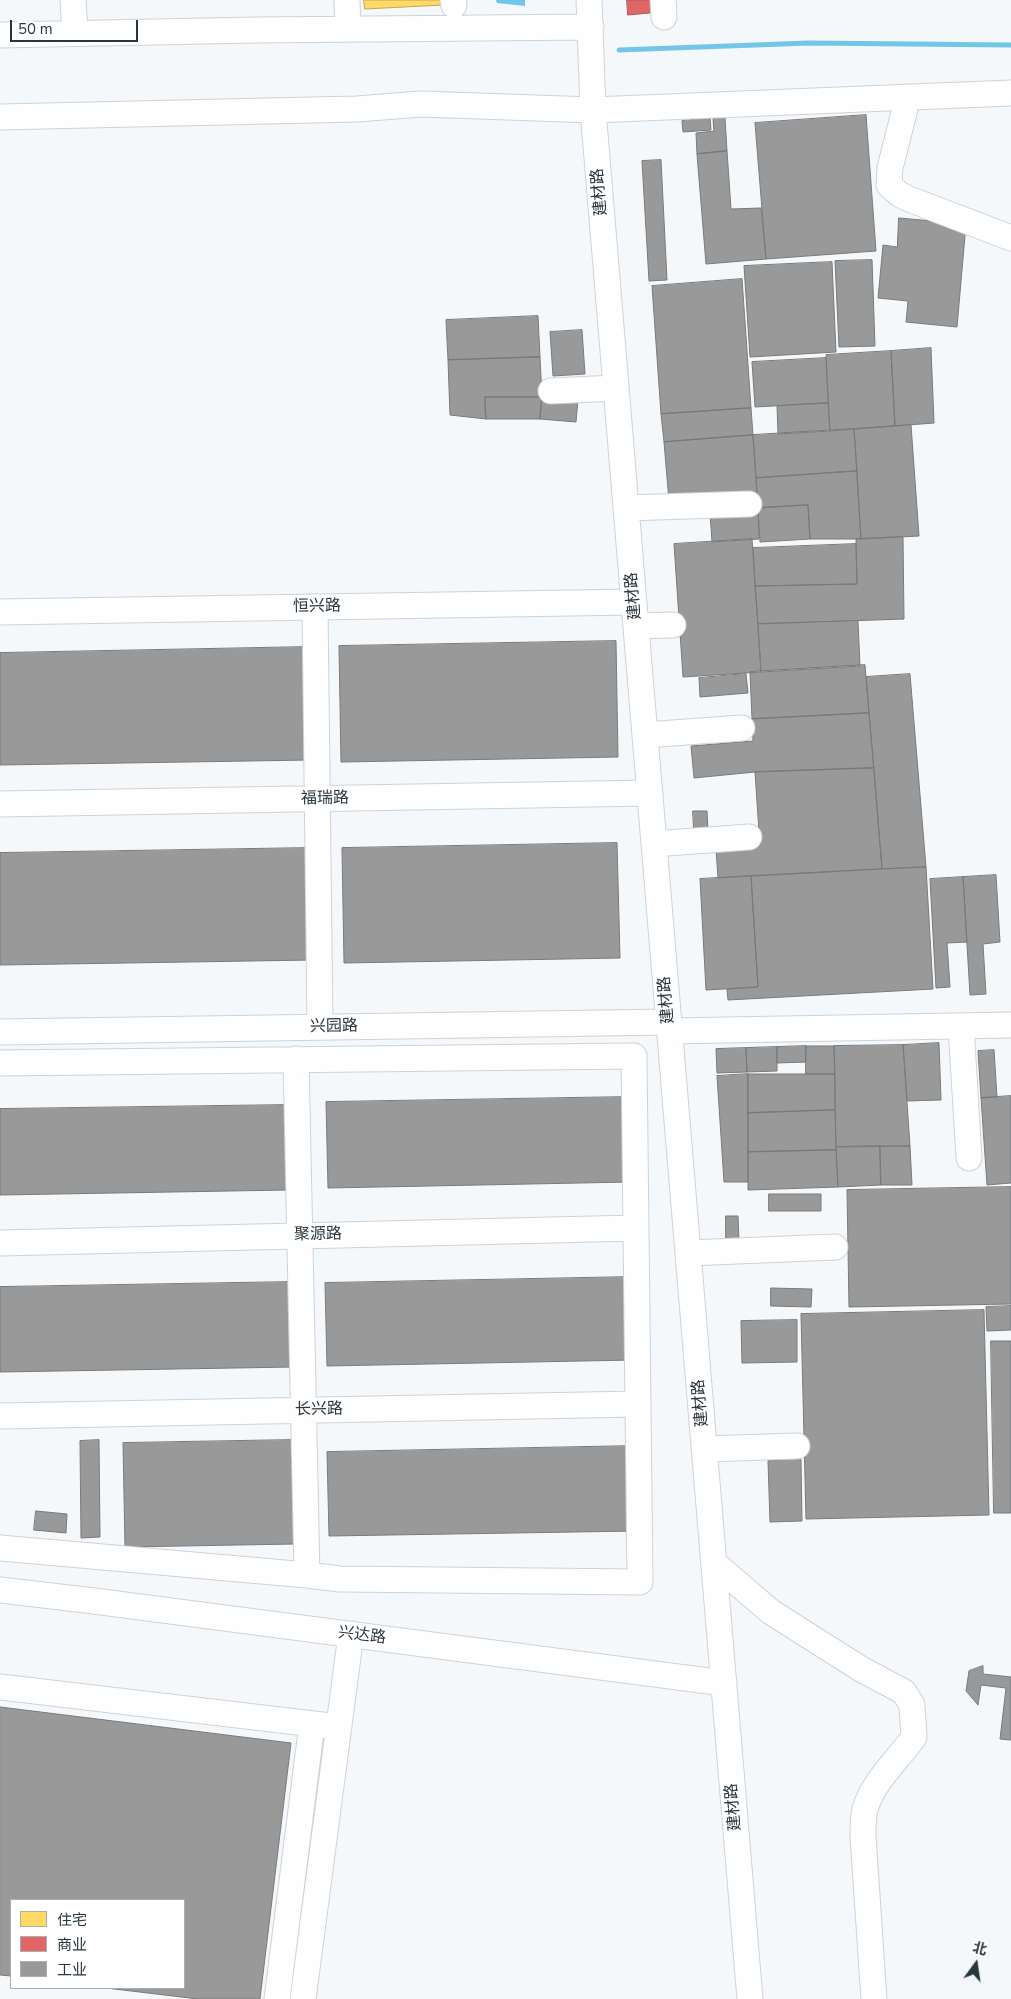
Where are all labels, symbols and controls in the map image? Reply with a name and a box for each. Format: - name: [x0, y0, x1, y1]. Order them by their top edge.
- scale bar: [12, 10, 140, 42]
- text: 50 m: [18, 19, 53, 39]
- street label: 建材路: [588, 167, 612, 217]
- street label: 建材路: [622, 571, 646, 621]
- street label: 恒兴路: [293, 597, 341, 617]
- street label: 福瑞路: [301, 789, 349, 809]
- street label: 建材路: [655, 975, 679, 1025]
- street label: 兴园路: [310, 1017, 358, 1037]
- street label: 聚源路: [294, 1225, 342, 1245]
- street label: 建材路: [689, 1378, 713, 1428]
- street label: 长兴路: [295, 1400, 343, 1420]
- street label: 兴达路: [337, 1624, 387, 1648]
- street label: 建材路: [722, 1782, 746, 1832]
- legend: [10, 1899, 185, 1989]
- text: 住宅: [57, 1910, 87, 1930]
- text: 商业: [57, 1935, 87, 1955]
- text: 北: [971, 1938, 989, 1960]
- north arrow: [951, 1939, 1001, 1989]
- text: 工业: [57, 1960, 87, 1980]

